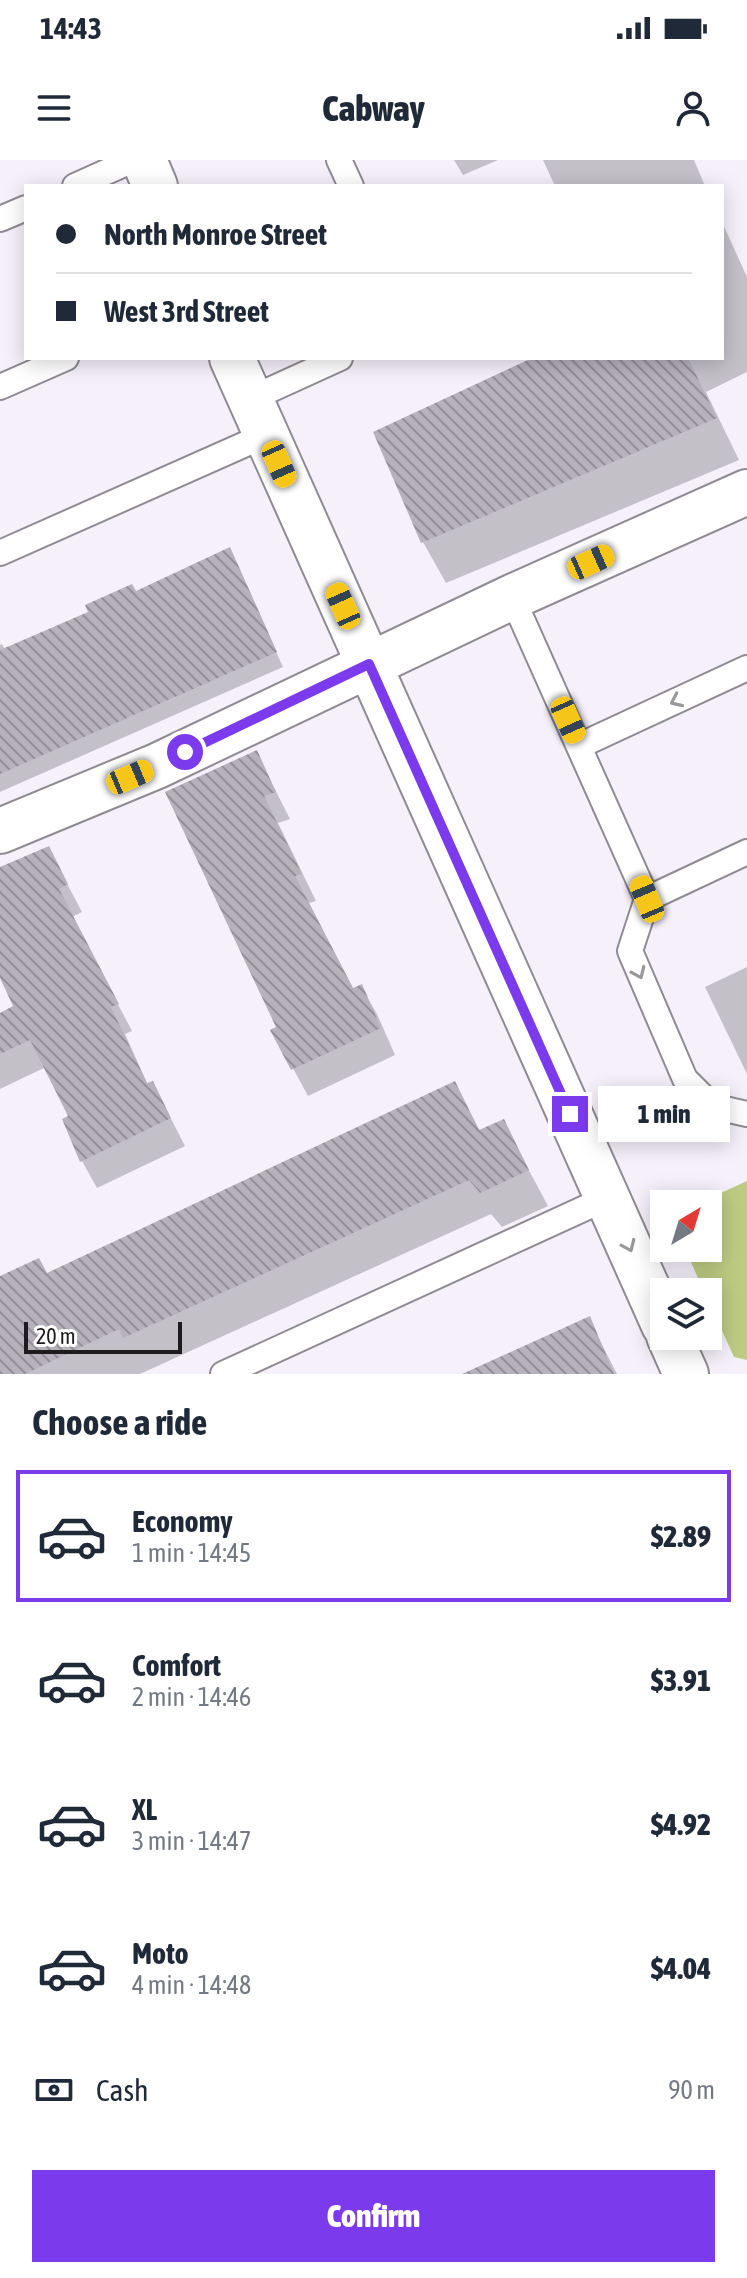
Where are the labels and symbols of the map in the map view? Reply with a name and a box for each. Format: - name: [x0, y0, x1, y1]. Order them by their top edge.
- car: [258, 437, 300, 491]
- car: [564, 541, 618, 583]
- car: [322, 579, 364, 633]
- one-way arrow: [670, 691, 685, 707]
- car: [547, 693, 589, 747]
- route start: [167, 734, 203, 770]
- car: [103, 757, 157, 797]
- car: [627, 872, 667, 926]
- one-way arrow: [629, 964, 645, 979]
- callout: 1 min: [598, 1086, 730, 1142]
- route end: [552, 1096, 588, 1132]
- north arrow: [650, 1190, 722, 1262]
- one-way arrow: [619, 1238, 635, 1253]
- scale bar: [24, 1318, 182, 1354]

